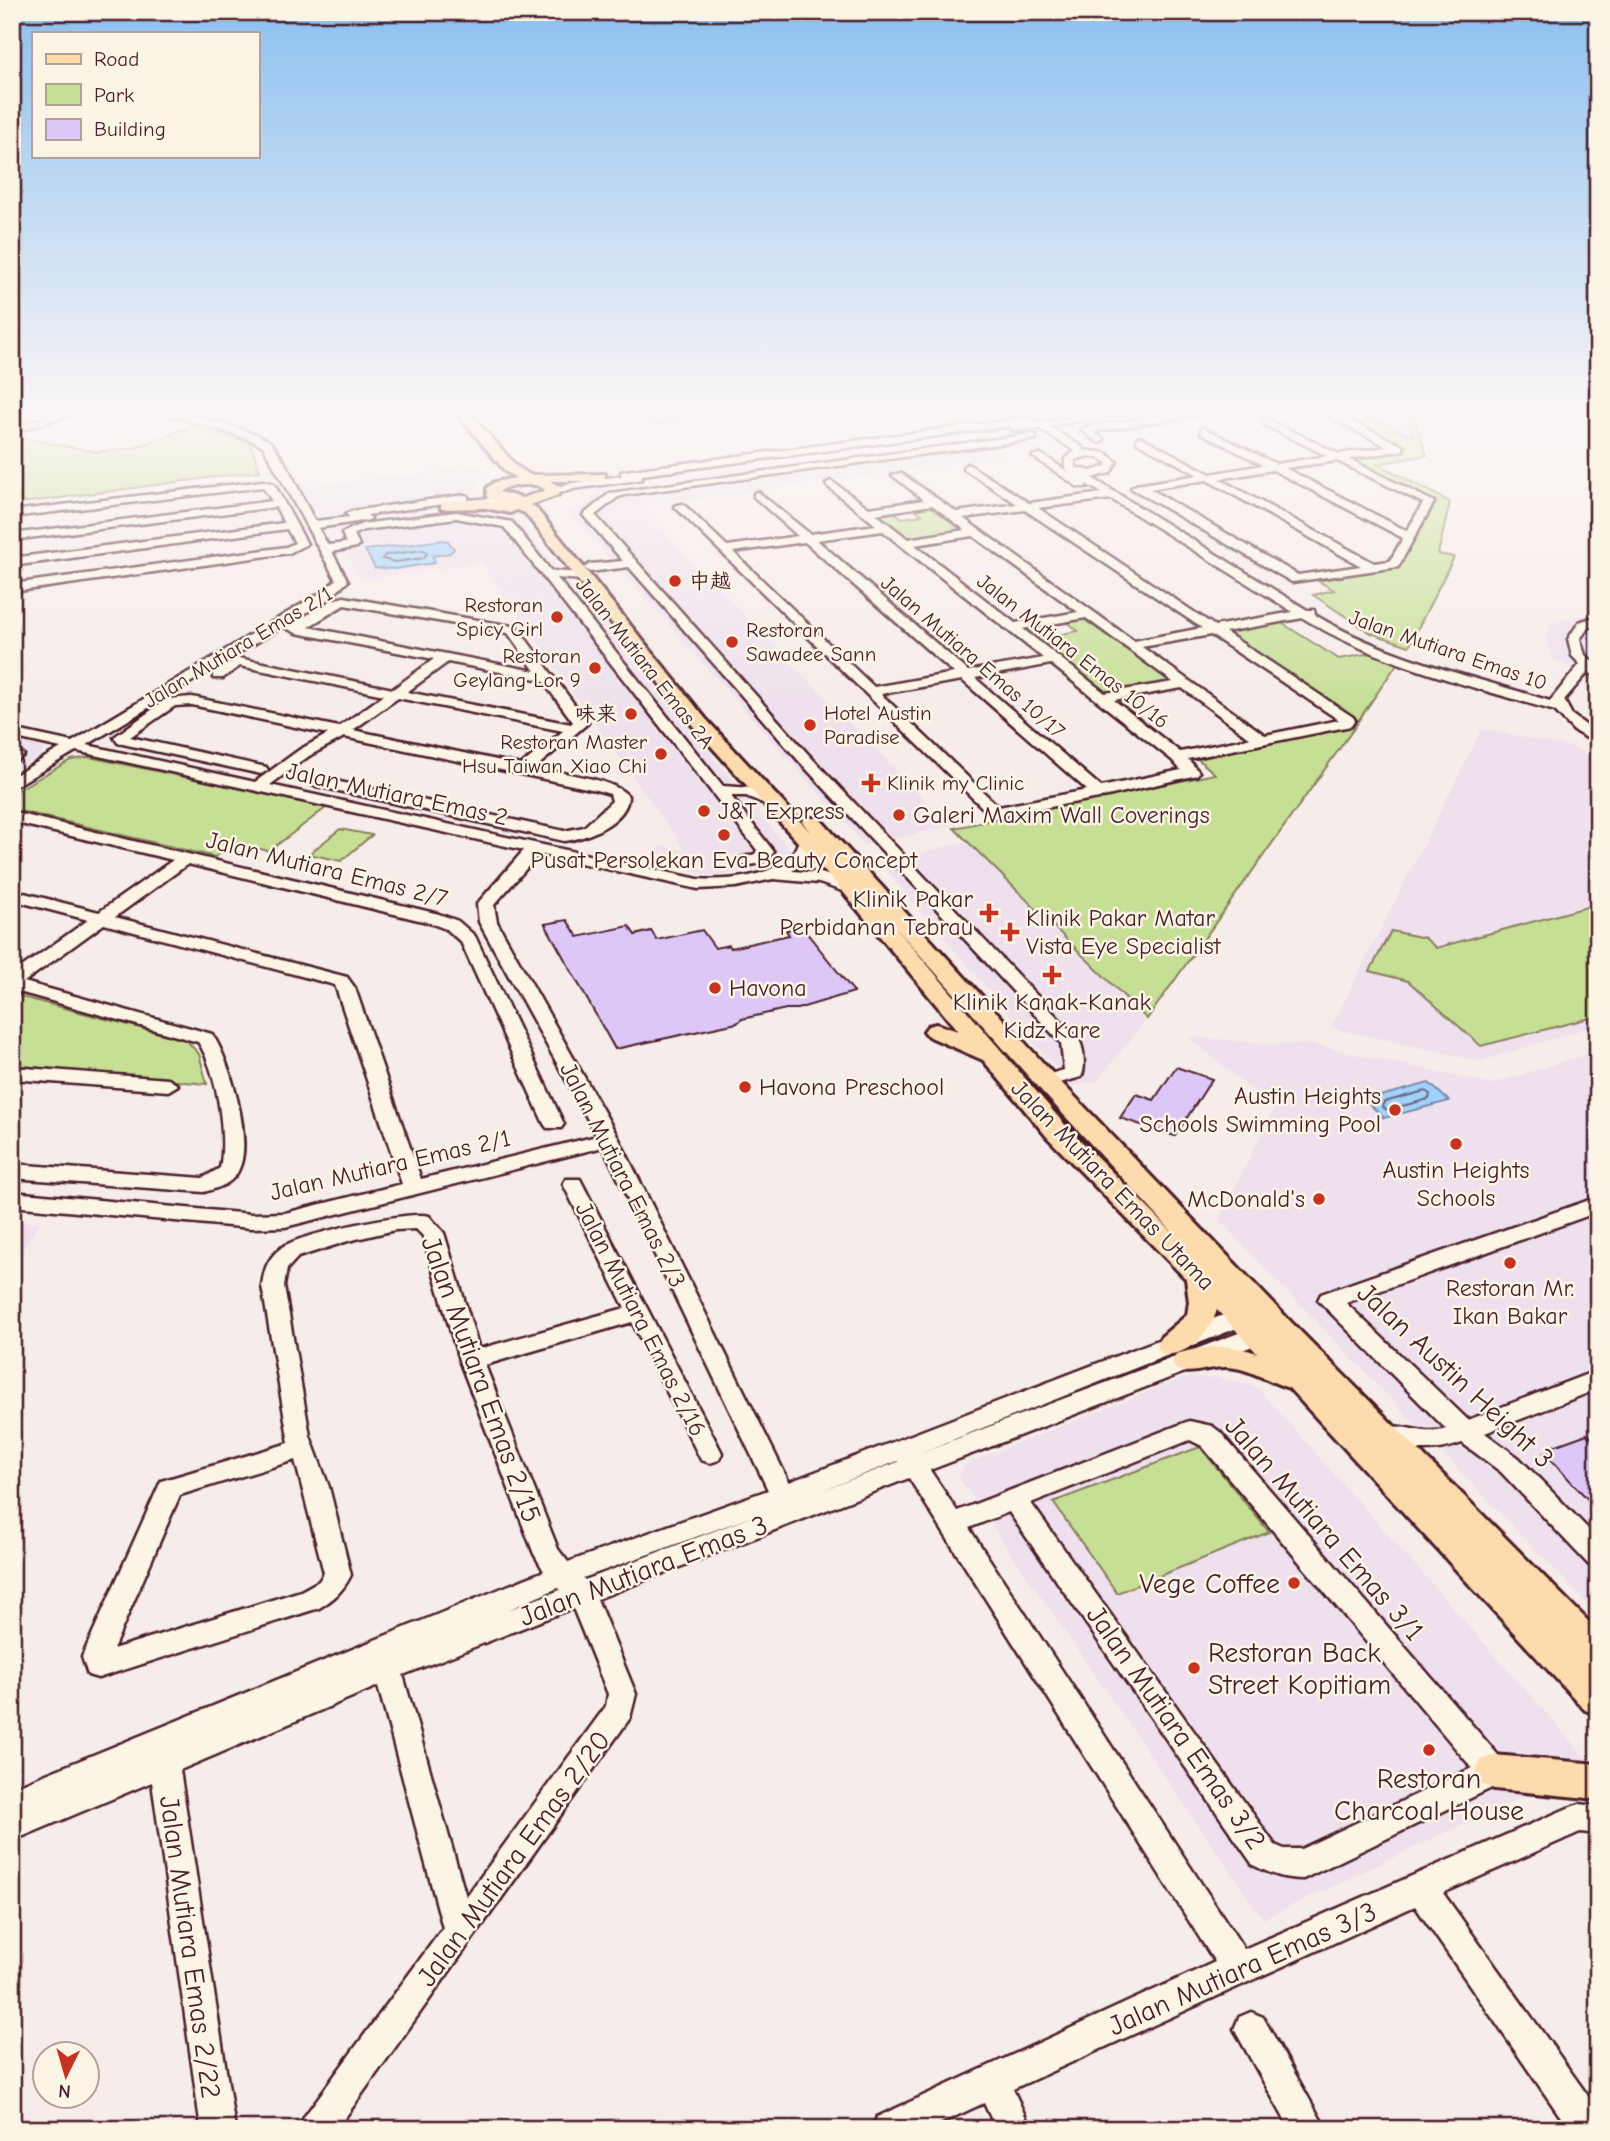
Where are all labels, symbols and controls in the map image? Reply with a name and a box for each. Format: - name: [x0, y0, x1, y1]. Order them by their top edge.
- legend: [32, 32, 259, 158]
- text: Road: [94, 47, 139, 71]
- text: Park: [94, 83, 134, 107]
- text: Building: [94, 117, 166, 141]
- place label: 中越: [689, 569, 731, 593]
- street label: Jalan Mutiara Emas 10/16: [972, 569, 1174, 733]
- street label: Jalan Mutiara Emas 10/17: [876, 571, 1070, 743]
- street label: Jalan Mutiara Emas 2A: [571, 573, 719, 753]
- marker: 中越: [667, 573, 683, 589]
- street label: Jalan Mutiara Emas 2/1: [140, 581, 336, 713]
- place label: Restoran Spicy Girl: [456, 593, 543, 641]
- street label: Jalan Mutiara Emas 10: [1346, 605, 1550, 695]
- marker: Restoran Spicy Girl: [549, 609, 565, 625]
- place label: Restoran Sawadee Sann: [746, 618, 876, 666]
- marker: Restoran Sawadee Sann: [724, 634, 740, 650]
- place label: Restoran Geylang Lor 9: [453, 644, 581, 692]
- marker: Restoran Geylang Lor 9: [587, 660, 603, 676]
- place label: Hotel Austin Paradise: [824, 701, 932, 749]
- place label: 味来: [575, 702, 617, 726]
- marker: 味来: [623, 706, 639, 722]
- marker: Hotel Austin Paradise: [802, 717, 818, 733]
- place label: Restoran Master Hsu Taiwan Xiao Chi: [462, 730, 648, 778]
- marker: Restoran Master Hsu Taiwan Xiao Chi: [653, 746, 669, 762]
- street label: Jalan Mutiara Emas 2: [284, 757, 510, 831]
- place label: Klinik my Clinic: [887, 771, 1024, 795]
- marker: Klinik my Clinic: [861, 773, 881, 793]
- place label: J&T Express: [718, 797, 845, 825]
- place label: Galeri Maxim Wall Coverings: [913, 801, 1210, 829]
- marker: J&T Express: [696, 803, 712, 819]
- marker: Galeri Maxim Wall Coverings: [891, 807, 907, 823]
- street label: Jalan Mutiara Emas 2/7: [203, 825, 451, 913]
- marker: Pusat Persolekan Eva Beauty Concept: [716, 827, 732, 843]
- place label: Pusat Persolekan Eva Beauty Concept: [531, 846, 919, 874]
- place label: Klinik Pakar Perbidanan Tebrau: [779, 885, 973, 941]
- marker: Klinik Pakar Perbidanan Tebrau: [979, 903, 999, 923]
- place label: Klinik Pakar Matar Vista Eye Specialist: [1026, 904, 1222, 960]
- marker: Klinik Pakar Matar Vista Eye Specialist: [1000, 922, 1020, 942]
- marker: Klinik Kanak-Kanak Kidz Kare: [1042, 965, 1062, 985]
- place label: Havona: [729, 974, 807, 1002]
- marker: Havona: [707, 980, 723, 996]
- place label: Klinik Kanak-Kanak Kidz Kare: [953, 988, 1152, 1044]
- street label: Jalan Mutiara Emas 2/3: [554, 1058, 692, 1292]
- place label: Havona Preschool: [759, 1073, 944, 1101]
- street label: Jalan Mutiara Emas Utama: [1005, 1074, 1221, 1296]
- marker: Havona Preschool: [737, 1079, 753, 1095]
- place label: Austin Heights Schools Swimming Pool: [1139, 1082, 1381, 1138]
- marker: Austin Heights Schools Swimming Pool: [1387, 1102, 1403, 1118]
- street label: Jalan Mutiara Emas 2/1: [267, 1124, 513, 1206]
- marker: Austin Heights Schools: [1448, 1136, 1464, 1152]
- place label: Austin Heights Schools: [1382, 1156, 1530, 1212]
- place label: McDonald's: [1187, 1185, 1305, 1213]
- marker: McDonald's: [1311, 1191, 1327, 1207]
- street label: Jalan Mutiara Emas 2/16: [570, 1197, 712, 1441]
- street label: Jalan Mutiara Emas 2/15: [414, 1232, 548, 1527]
- marker: Restoran Mr. Ikan Bakar: [1502, 1255, 1518, 1271]
- place label: Restoran Mr. Ikan Bakar: [1446, 1274, 1574, 1330]
- street label: Jalan Austin Height 3: [1351, 1277, 1560, 1475]
- street label: Jalan Mutiara Emas 3/1: [1218, 1410, 1430, 1647]
- street label: Jalan Mutiara Emas 3: [515, 1509, 772, 1633]
- place label: Vege Coffee: [1139, 1568, 1280, 1600]
- marker: Vege Coffee: [1286, 1575, 1302, 1591]
- street label: Jalan Mutiara Emas 3/2: [1080, 1600, 1272, 1856]
- place label: Restoran Back Street Kopitiam: [1208, 1637, 1391, 1701]
- marker: Restoran Back Street Kopitiam: [1186, 1660, 1202, 1676]
- street label: Jalan Mutiara Emas 2/20: [410, 1725, 617, 1992]
- marker: Restoran Charcoal House: [1421, 1742, 1437, 1758]
- place label: Restoran Charcoal House: [1334, 1763, 1524, 1827]
- street label: Jalan Mutiara Emas 2/22: [153, 1794, 227, 2101]
- street label: Jalan Mutiara Emas 3/3: [1104, 1895, 1381, 2042]
- north arrow: [32, 2039, 102, 2110]
- text: N: [57, 2079, 72, 2102]

